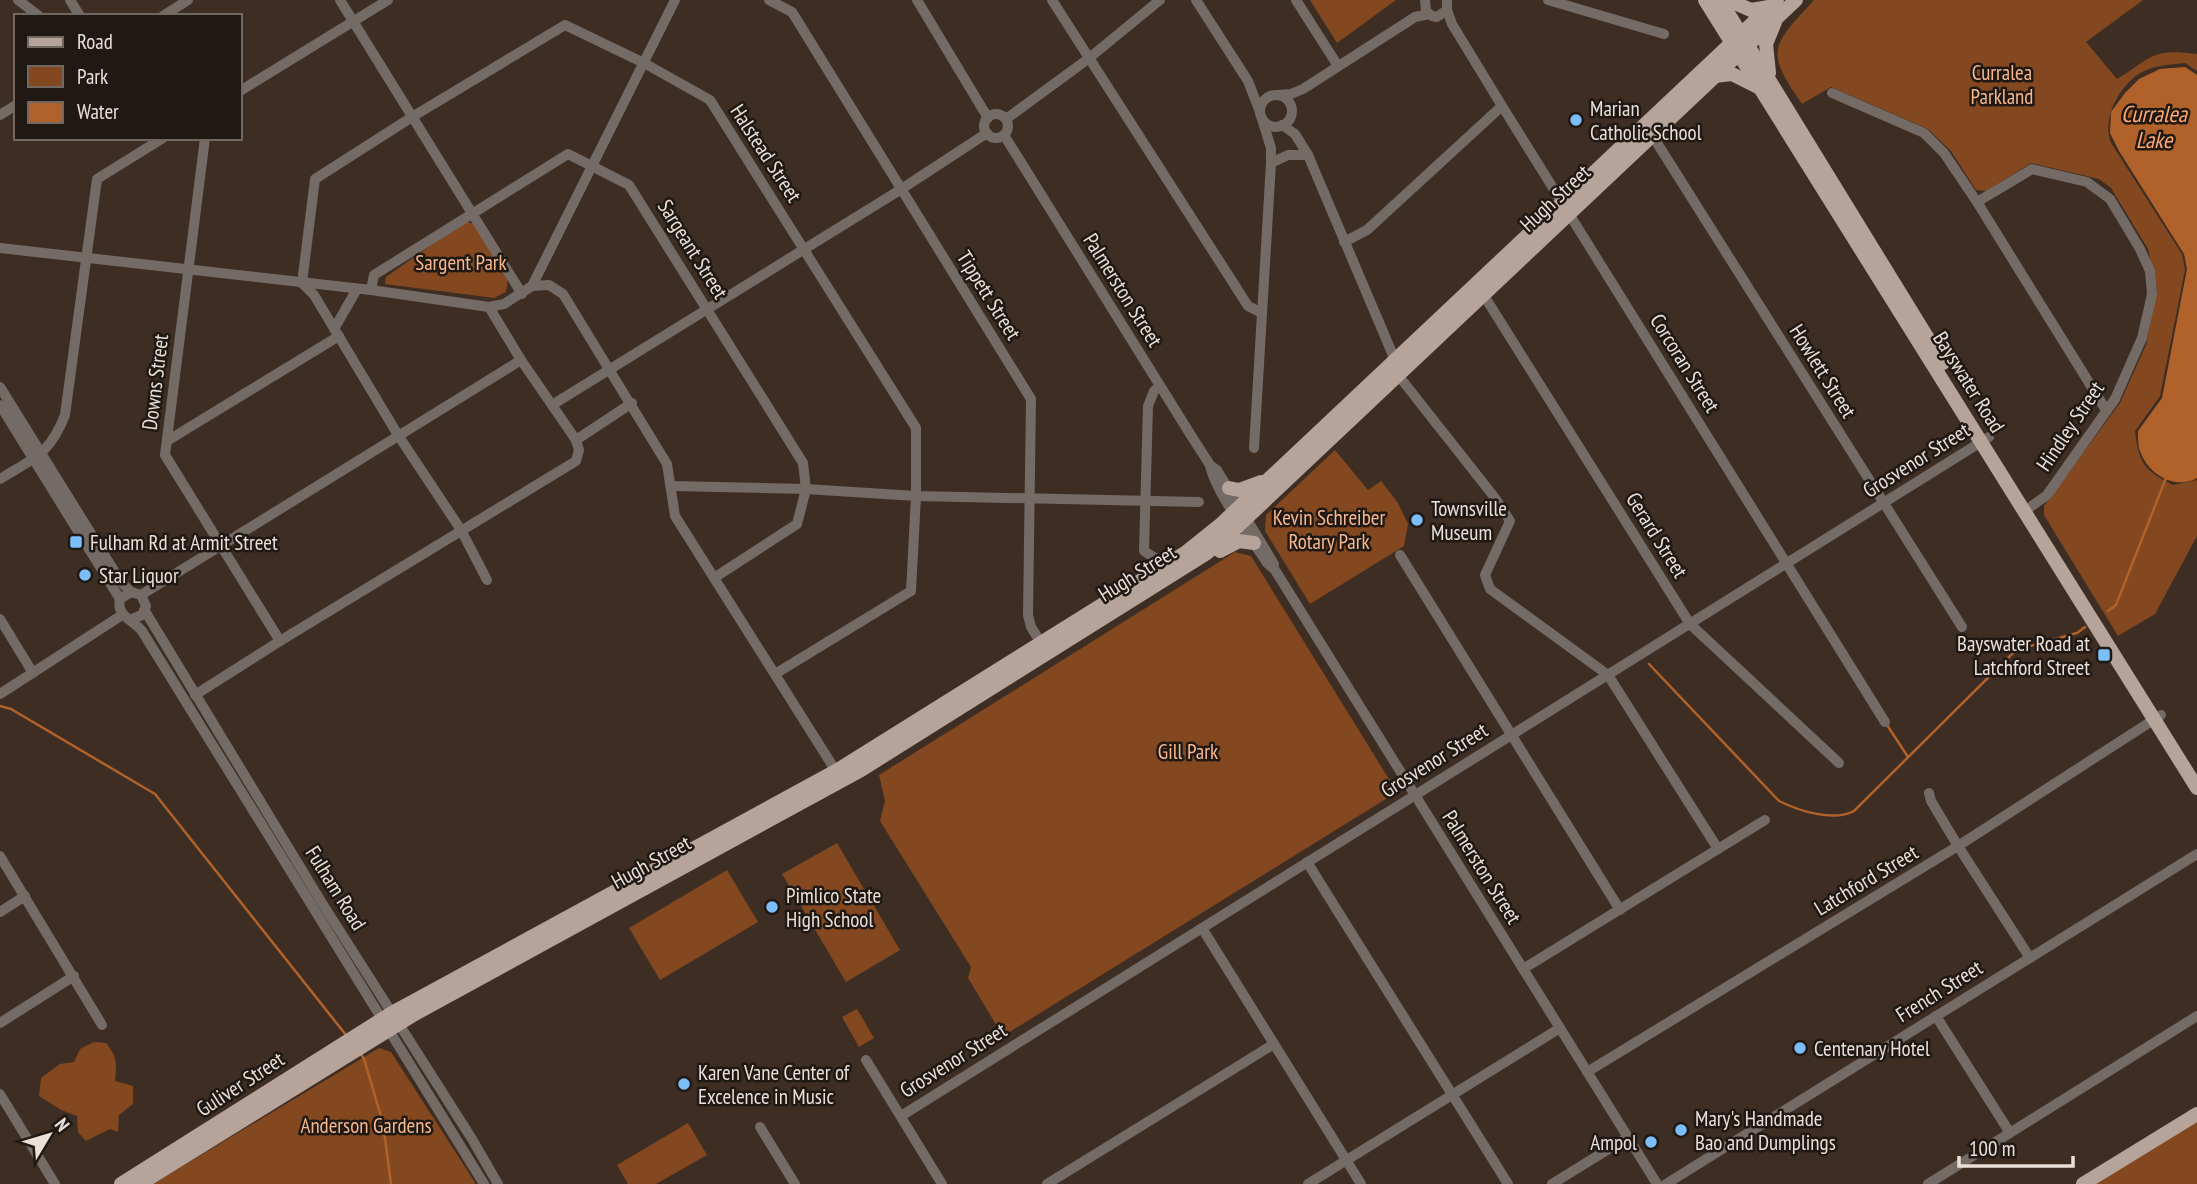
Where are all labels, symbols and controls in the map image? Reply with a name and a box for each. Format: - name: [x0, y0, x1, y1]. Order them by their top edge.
- legend: [14, 14, 242, 140]
- text: Road: [77, 28, 113, 55]
- park label: Curralea Parkland: [1971, 59, 2033, 110]
- text: Park: [77, 63, 108, 90]
- place label: Marian Catholic School: [1590, 95, 1702, 146]
- text: Water: [77, 98, 119, 125]
- street label: Halstead Street: [724, 99, 808, 207]
- water label: Curralea Lake: [2121, 99, 2189, 154]
- marker: Marian Catholic School: [1568, 112, 1584, 128]
- street label: Hugh Street: [1514, 158, 1596, 237]
- street label: Sargeant Street: [652, 194, 734, 304]
- street label: Palmerston Street: [1077, 228, 1169, 352]
- street label: Tippett Street: [951, 245, 1027, 345]
- park label: Sargent Park: [415, 249, 507, 276]
- street label: Corcoran Street: [1644, 309, 1726, 418]
- street label: Howlett Street: [1784, 319, 1863, 423]
- street label: Bayswater Road: [1927, 326, 2011, 438]
- street label: Downs Street: [136, 332, 174, 432]
- street label: Hindley Street: [2030, 376, 2110, 476]
- street label: Grosvenor Street: [1858, 416, 1975, 504]
- street label: Gerard Street: [1620, 487, 1694, 583]
- place label: Townsville Museum: [1431, 495, 1507, 546]
- park label: Kevin Schreiber Rotary Park: [1273, 504, 1385, 555]
- marker: Townsville Museum: [1409, 512, 1425, 528]
- place label: Fulham Rd at Armit Street: [90, 529, 278, 556]
- marker: Fulham Rd at Armit Street: [68, 534, 84, 550]
- street label: Hugh Street: [1093, 538, 1181, 607]
- place label: Star Liquor: [99, 562, 179, 589]
- marker: Star Liquor: [77, 567, 93, 583]
- place label: Bayswater Road at Latchford Street: [1957, 630, 2090, 681]
- marker: Bayswater Road at Latchford Street: [2096, 647, 2112, 663]
- street label: Grosvenor Street: [1376, 716, 1493, 804]
- park label: Gill Park: [1158, 738, 1218, 765]
- street label: Palmerston Street: [1436, 805, 1528, 929]
- street label: Hugh Street: [607, 829, 696, 895]
- street label: Latchford Street: [1809, 838, 1923, 922]
- street label: Fulham Road: [300, 841, 372, 935]
- place label: Pimlico State High School: [786, 882, 881, 933]
- marker: Pimlico State High School: [764, 899, 780, 915]
- street label: French Street: [1891, 954, 1987, 1028]
- street label: Grosvenor Street: [895, 1016, 1012, 1104]
- place label: Centenary Hotel: [1814, 1035, 1930, 1062]
- marker: Centenary Hotel: [1792, 1040, 1808, 1056]
- street label: Guliver Street: [191, 1045, 289, 1122]
- place label: Karen Vane Center of Excelence in Music: [698, 1059, 850, 1110]
- marker: Karen Vane Center of Excelence in Music: [676, 1076, 692, 1092]
- north arrow: [14, 1100, 84, 1170]
- place label: Mary's Handmade Bao and Dumplings: [1695, 1105, 1836, 1156]
- park label: Anderson Gardens: [300, 1112, 432, 1139]
- text: N: [50, 1113, 75, 1136]
- marker: Mary's Handmade Bao and Dumplings: [1673, 1122, 1689, 1138]
- scale bar: [1959, 1124, 2073, 1168]
- place label: Ampol: [1590, 1129, 1637, 1156]
- marker: Ampol: [1643, 1134, 1659, 1150]
- text: 100 m: [1969, 1135, 2015, 1162]

